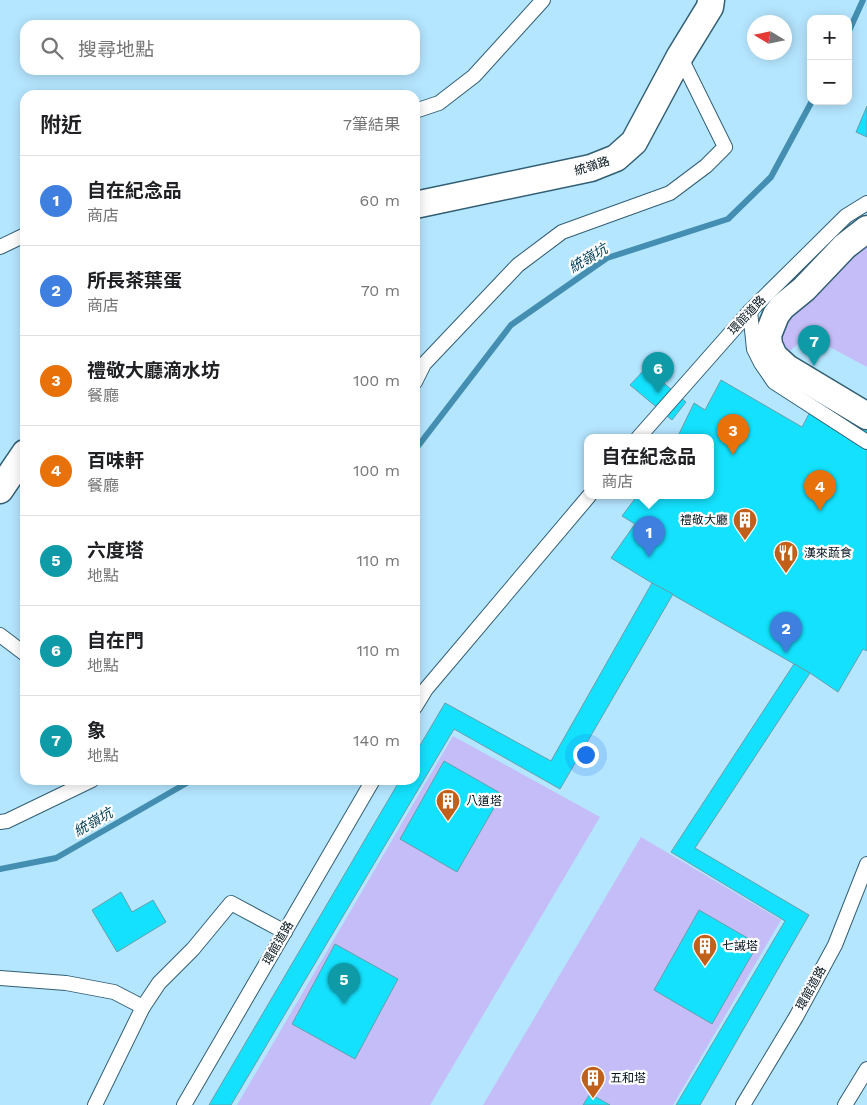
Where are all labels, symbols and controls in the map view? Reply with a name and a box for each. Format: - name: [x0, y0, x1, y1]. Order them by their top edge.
- north arrow: [747, 15, 792, 60]
- map controls: [807, 15, 852, 105]
- button: +: [807, 15, 852, 60]
- search box: [20, 20, 420, 75]
- icon: search: [38, 34, 66, 62]
- text: 搜尋地點: [78, 38, 154, 61]
- button: −: [807, 60, 852, 105]
- text: 附近: [40, 112, 82, 137]
- text: 7筆結果: [343, 115, 400, 134]
- street label: 統嶺路: [573, 154, 611, 178]
- text: 自在紀念品: [87, 179, 182, 202]
- text: 1: [53, 191, 59, 210]
- text: 60 m: [360, 191, 400, 210]
- text: 商店: [87, 206, 119, 225]
- water label: 統嶺坑: [566, 239, 612, 276]
- text: 所長茶葉蛋: [87, 269, 182, 292]
- text: 2: [51, 281, 61, 300]
- text: 70 m: [361, 281, 400, 300]
- street label: 環館道路: [726, 293, 768, 337]
- text: 商店: [87, 296, 119, 315]
- pin: 7: [798, 325, 830, 366]
- pin: 6: [642, 352, 674, 393]
- text: 禮敬大廳滴水坊: [87, 359, 220, 382]
- text: 3: [51, 371, 61, 390]
- text: 100 m: [353, 371, 400, 390]
- text: 餐廳: [87, 386, 119, 405]
- pin: 3: [717, 414, 749, 455]
- popup: [584, 434, 714, 499]
- text: 自在紀念品: [601, 445, 697, 468]
- text: 百味軒: [87, 449, 144, 472]
- text: 4: [51, 461, 61, 480]
- text: 100 m: [353, 461, 400, 480]
- pin: 4: [804, 470, 836, 511]
- text: 商店: [601, 472, 634, 491]
- text: 餐廳: [87, 476, 119, 495]
- building icon: 禮敬大廳: [732, 507, 758, 541]
- place label: 禮敬大廳: [680, 513, 728, 527]
- pin: 1: [633, 516, 665, 557]
- text: 六度塔: [87, 539, 144, 562]
- restaurant icon: 漢來蔬食: [773, 540, 799, 574]
- place label: 漢來蔬食: [804, 546, 852, 560]
- text: 5: [51, 551, 61, 570]
- text: 110 m: [357, 551, 400, 570]
- text: 地點: [87, 566, 119, 585]
- pin: 2: [770, 612, 802, 653]
- text: 自在門: [87, 629, 144, 652]
- text: 6: [51, 641, 61, 660]
- text: 110 m: [357, 641, 400, 660]
- text: 地點: [87, 656, 119, 675]
- text: 象: [87, 719, 106, 742]
- text: 7: [51, 731, 61, 750]
- text: 140 m: [353, 731, 400, 750]
- your location: [573, 742, 599, 768]
- text: 地點: [87, 746, 119, 765]
- building icon: 八道塔: [435, 788, 461, 822]
- place label: 八道塔: [466, 794, 502, 808]
- water label: 統嶺坑: [71, 804, 117, 839]
- street label: 環館道路: [260, 919, 296, 967]
- building icon: 七誡塔: [692, 933, 718, 967]
- place label: 七誡塔: [722, 939, 758, 953]
- pin: 5: [328, 963, 360, 1004]
- street label: 環館道路: [793, 964, 829, 1012]
- building icon: 五和塔: [580, 1065, 606, 1099]
- place label: 五和塔: [610, 1071, 646, 1085]

